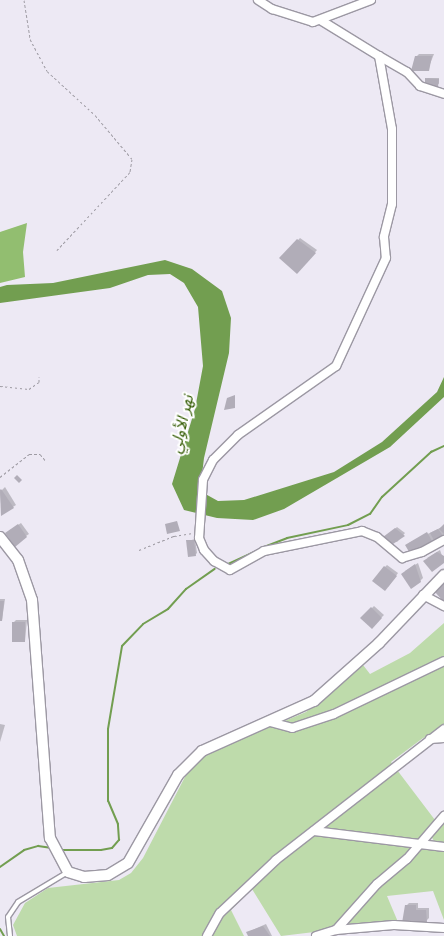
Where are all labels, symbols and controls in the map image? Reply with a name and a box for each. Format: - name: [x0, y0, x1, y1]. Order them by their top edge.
- water label: نهر الأولي: [165, 393, 197, 455]

